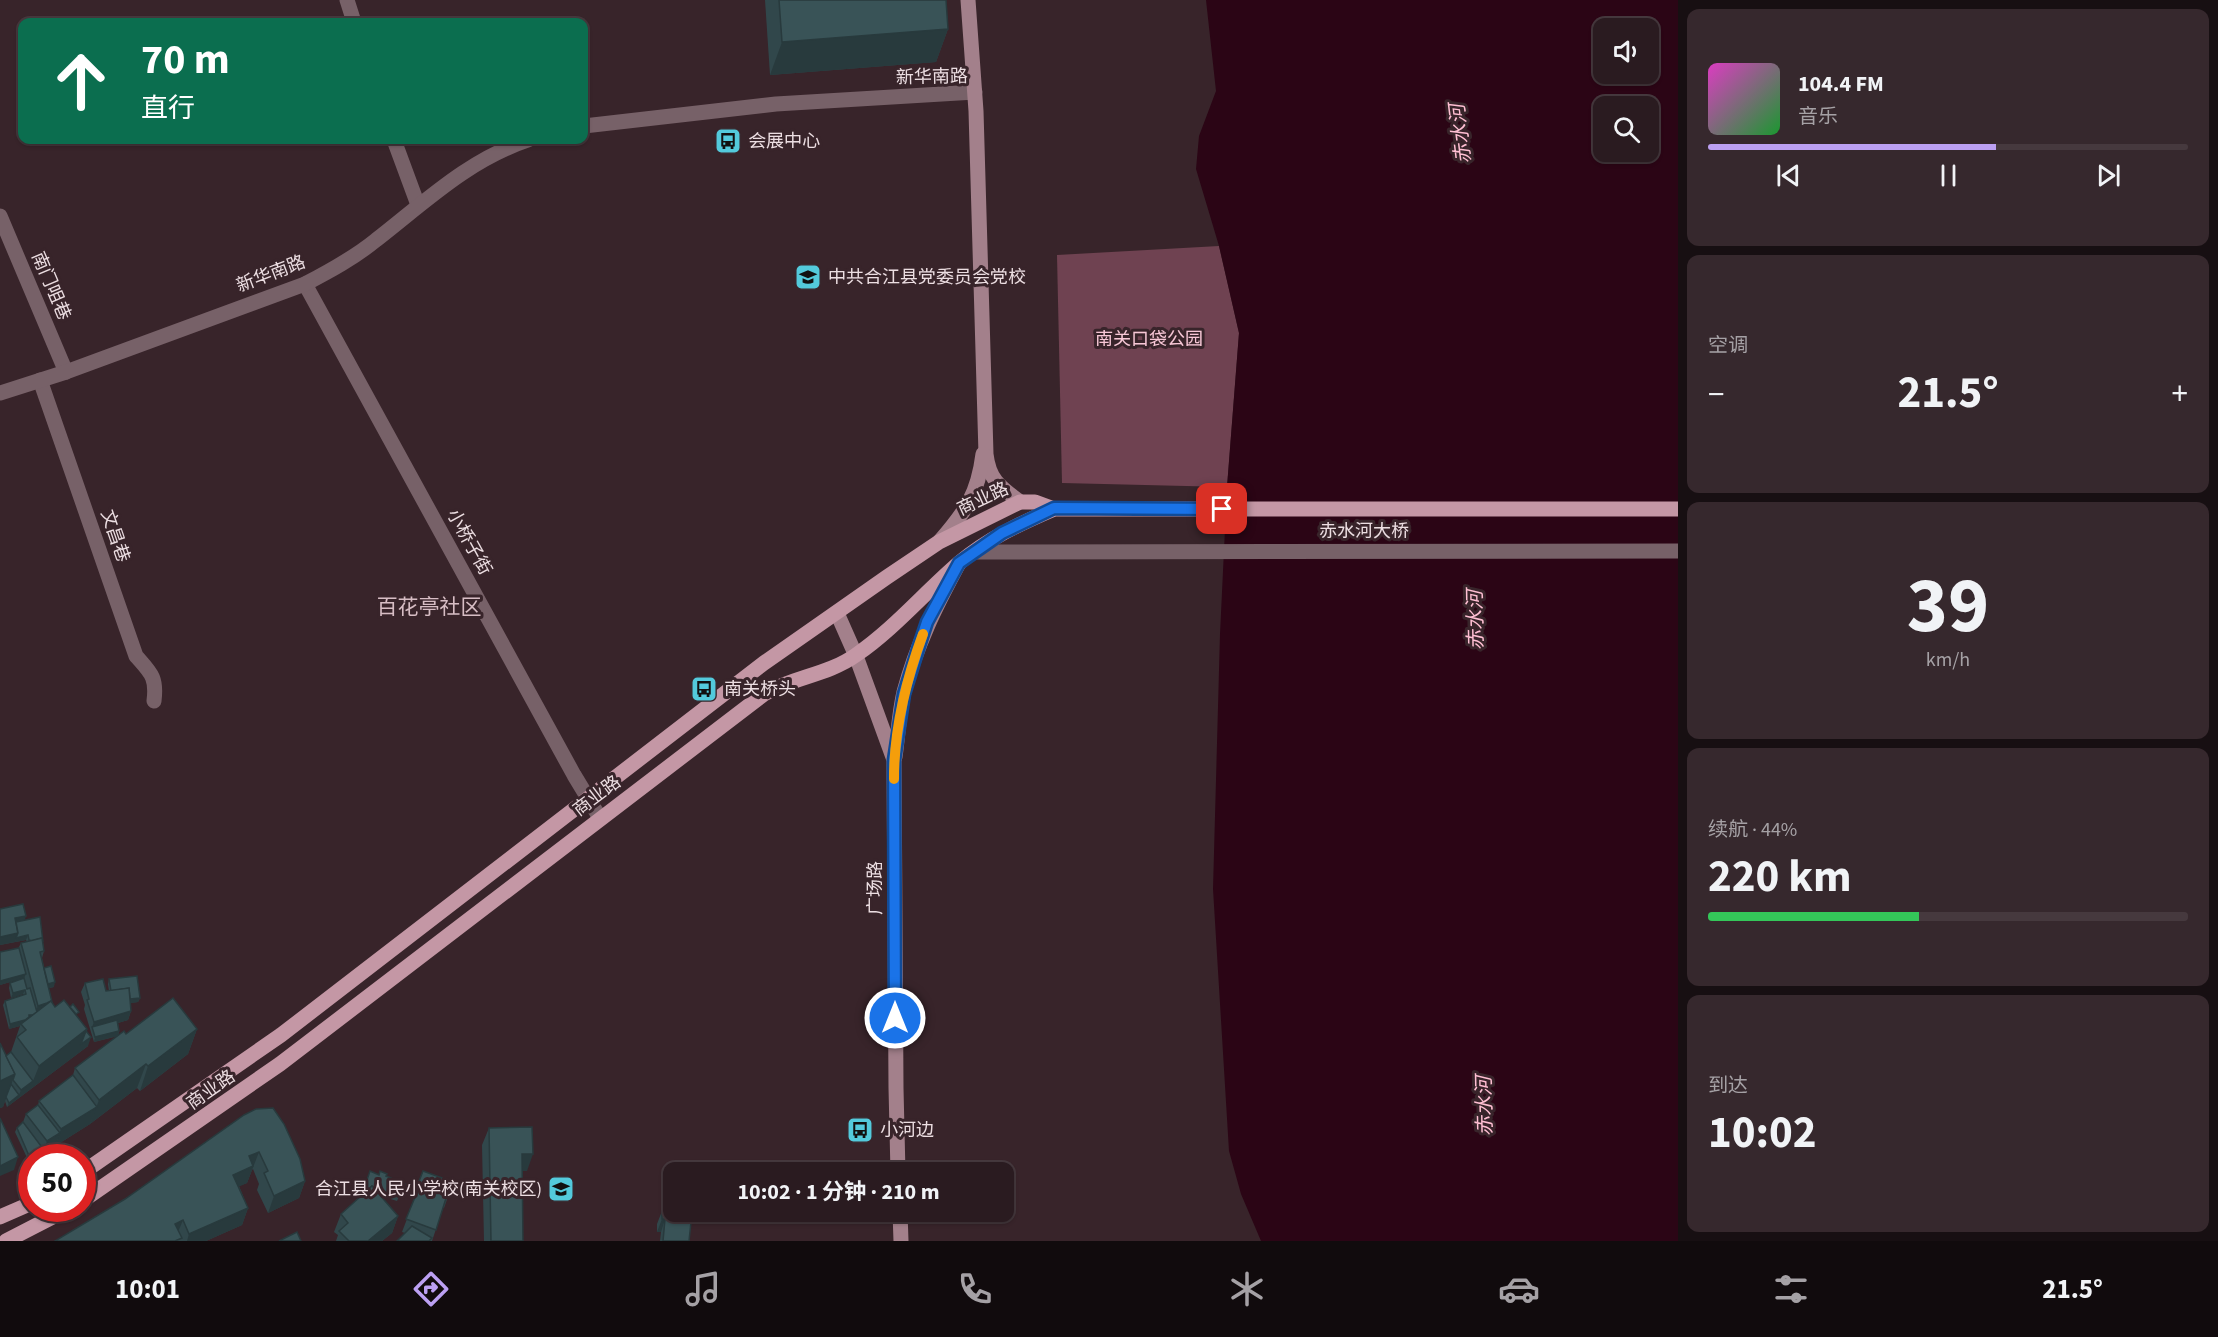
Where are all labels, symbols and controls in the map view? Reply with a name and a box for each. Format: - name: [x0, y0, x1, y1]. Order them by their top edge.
- map controls: [1593, 18, 1659, 162]
- button: sound: [1593, 18, 1659, 84]
- text: 70 m: [141, 30, 230, 90]
- icon: ahead: [42, 42, 120, 120]
- street label: 新华南路: [896, 64, 968, 90]
- text: 104.4 FM: [1798, 68, 1884, 100]
- text: 直行: [141, 89, 195, 128]
- button: search: [1593, 96, 1659, 162]
- water label: 赤水河: [1443, 99, 1479, 165]
- text: 音乐: [1798, 103, 1838, 131]
- bus stop icon: 会展中心: [713, 126, 743, 156]
- place label: 会展中心: [748, 129, 820, 154]
- icon: previous: [1772, 159, 1805, 192]
- icon: pause: [1932, 159, 1965, 192]
- icon: next: [2092, 159, 2125, 192]
- street label: 南门咀巷: [25, 248, 77, 324]
- street label: 新华南路: [233, 249, 309, 299]
- school or university icon: 中共合江县党委员会党校: [793, 262, 823, 292]
- place label: 中共合江县党委员会党校: [828, 265, 1026, 290]
- park label: 南关口袋公园: [1095, 327, 1203, 352]
- text: 空调: [1708, 332, 1748, 360]
- text: 21.5°: [1897, 361, 1999, 425]
- text: −: [1708, 371, 1724, 418]
- text: +: [2172, 371, 2188, 418]
- street label: 商业路: [953, 476, 1013, 522]
- pin: [1196, 483, 1247, 534]
- icon: arrive: [1205, 492, 1238, 525]
- street label: 小桥子街: [441, 504, 497, 580]
- street label: 文昌巷: [94, 506, 136, 566]
- street label: 赤水河大桥: [1319, 519, 1409, 544]
- text: 39: [1907, 551, 1989, 662]
- water label: 赤水河: [1461, 586, 1491, 650]
- district label: 百花亭社区: [377, 592, 482, 622]
- text: km/h: [1926, 646, 1970, 674]
- bus stop icon: 南关桥头: [689, 674, 719, 704]
- place label: 南关桥头: [724, 677, 796, 702]
- street label: 商业路: [568, 770, 626, 822]
- text: 续航 · 44%: [1708, 816, 1797, 844]
- text: 220 km: [1708, 845, 1852, 909]
- street label: 广场路: [863, 861, 888, 915]
- position arrow: [863, 986, 927, 1050]
- street label: 商业路: [182, 1064, 240, 1116]
- water label: 赤水河: [1470, 1072, 1500, 1136]
- text: 到达: [1708, 1072, 1748, 1100]
- text: 10:02: [1708, 1101, 1817, 1165]
- bus stop icon: 小河边: [845, 1115, 875, 1145]
- place label: 小河边: [880, 1118, 934, 1143]
- speed limit sign: 50: [18, 1144, 96, 1222]
- school or university icon: 合江县人民小学校(南关校区): [546, 1174, 576, 1204]
- text: 10:02 · 1 分钟 · 210 m: [738, 1176, 939, 1208]
- place label: 合江县人民小学校(南关校区): [315, 1177, 542, 1202]
- icon: directions: [410, 1268, 452, 1310]
- icon: music: [682, 1268, 724, 1310]
- icon: phone: [954, 1268, 996, 1310]
- icon: climate: [1226, 1268, 1268, 1310]
- icon: car: [1498, 1268, 1540, 1310]
- icon: filters: [1770, 1268, 1812, 1310]
- text: 10:01: [115, 1270, 180, 1309]
- text: 21.5°: [2042, 1270, 2103, 1309]

